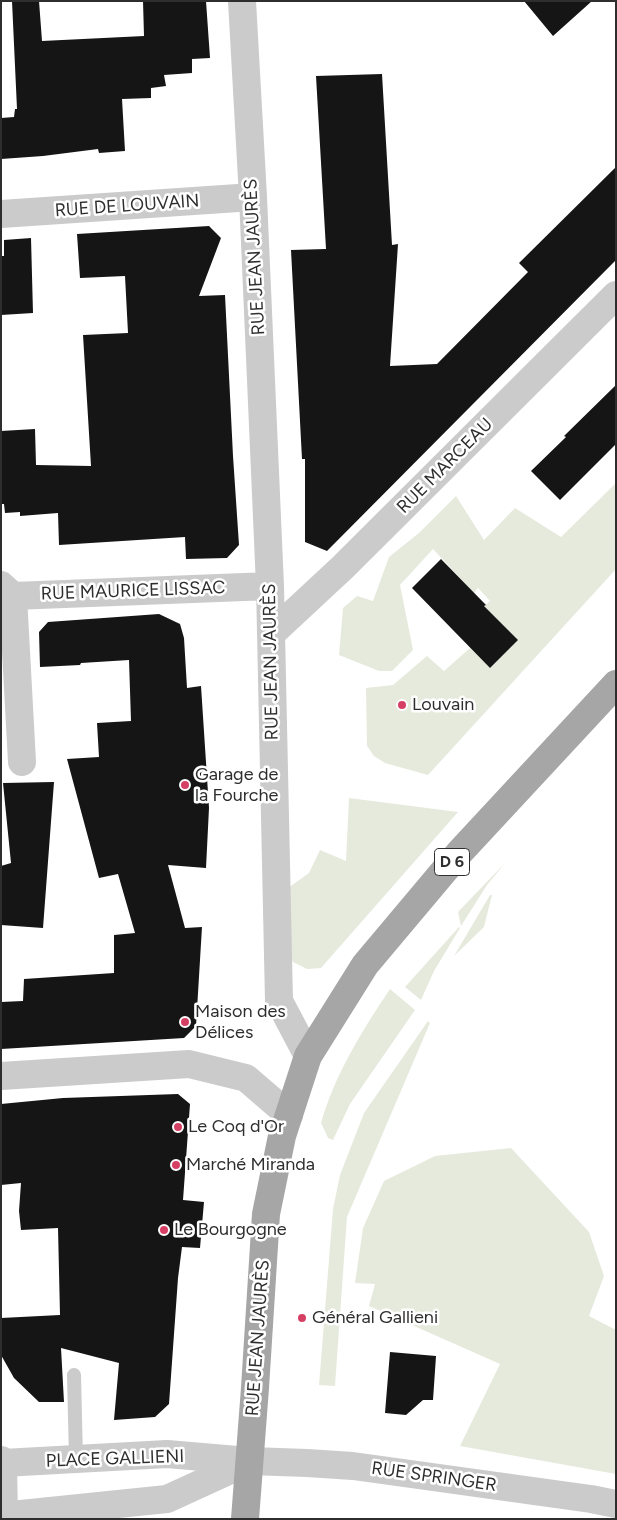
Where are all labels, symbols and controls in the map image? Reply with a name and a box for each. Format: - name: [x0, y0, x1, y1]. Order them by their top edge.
- street label: RUE JEAN JAURÈS: [240, 178, 270, 336]
- street label: RUE DE LOUVAIN: [54, 190, 200, 222]
- street label: RUE MARCEAU: [393, 414, 497, 518]
- street label: RUE MAURICE LISSAC: [40, 577, 226, 605]
- street label: RUE JEAN JAURÈS: [259, 583, 283, 741]
- place label: Louvain: [412, 694, 474, 716]
- marker: Louvain: [396, 699, 408, 711]
- place label: Garage de la Fourche: [195, 764, 278, 806]
- marker: Garage de la Fourche: [179, 779, 191, 791]
- road number: D 6: [434, 849, 470, 876]
- place label: Maison des Délices: [195, 1001, 286, 1044]
- marker: Maison des Délices: [179, 1016, 191, 1028]
- place label: Le Coq d'Or: [188, 1116, 284, 1138]
- marker: Le Coq d'Or: [172, 1121, 184, 1133]
- place label: Marché Miranda: [186, 1154, 315, 1176]
- marker: Marché Miranda: [170, 1159, 182, 1171]
- place label: Le Bourgogne: [174, 1219, 287, 1241]
- marker: Le Bourgogne: [158, 1224, 170, 1236]
- street label: RUE JEAN JAURÈS: [242, 1259, 274, 1417]
- place label: Général Gallieni: [312, 1307, 438, 1329]
- marker: Général Gallieni: [296, 1312, 308, 1324]
- street label: PLACE GALLIENI: [45, 1446, 185, 1472]
- street label: RUE SPRINGER: [370, 1458, 498, 1496]

